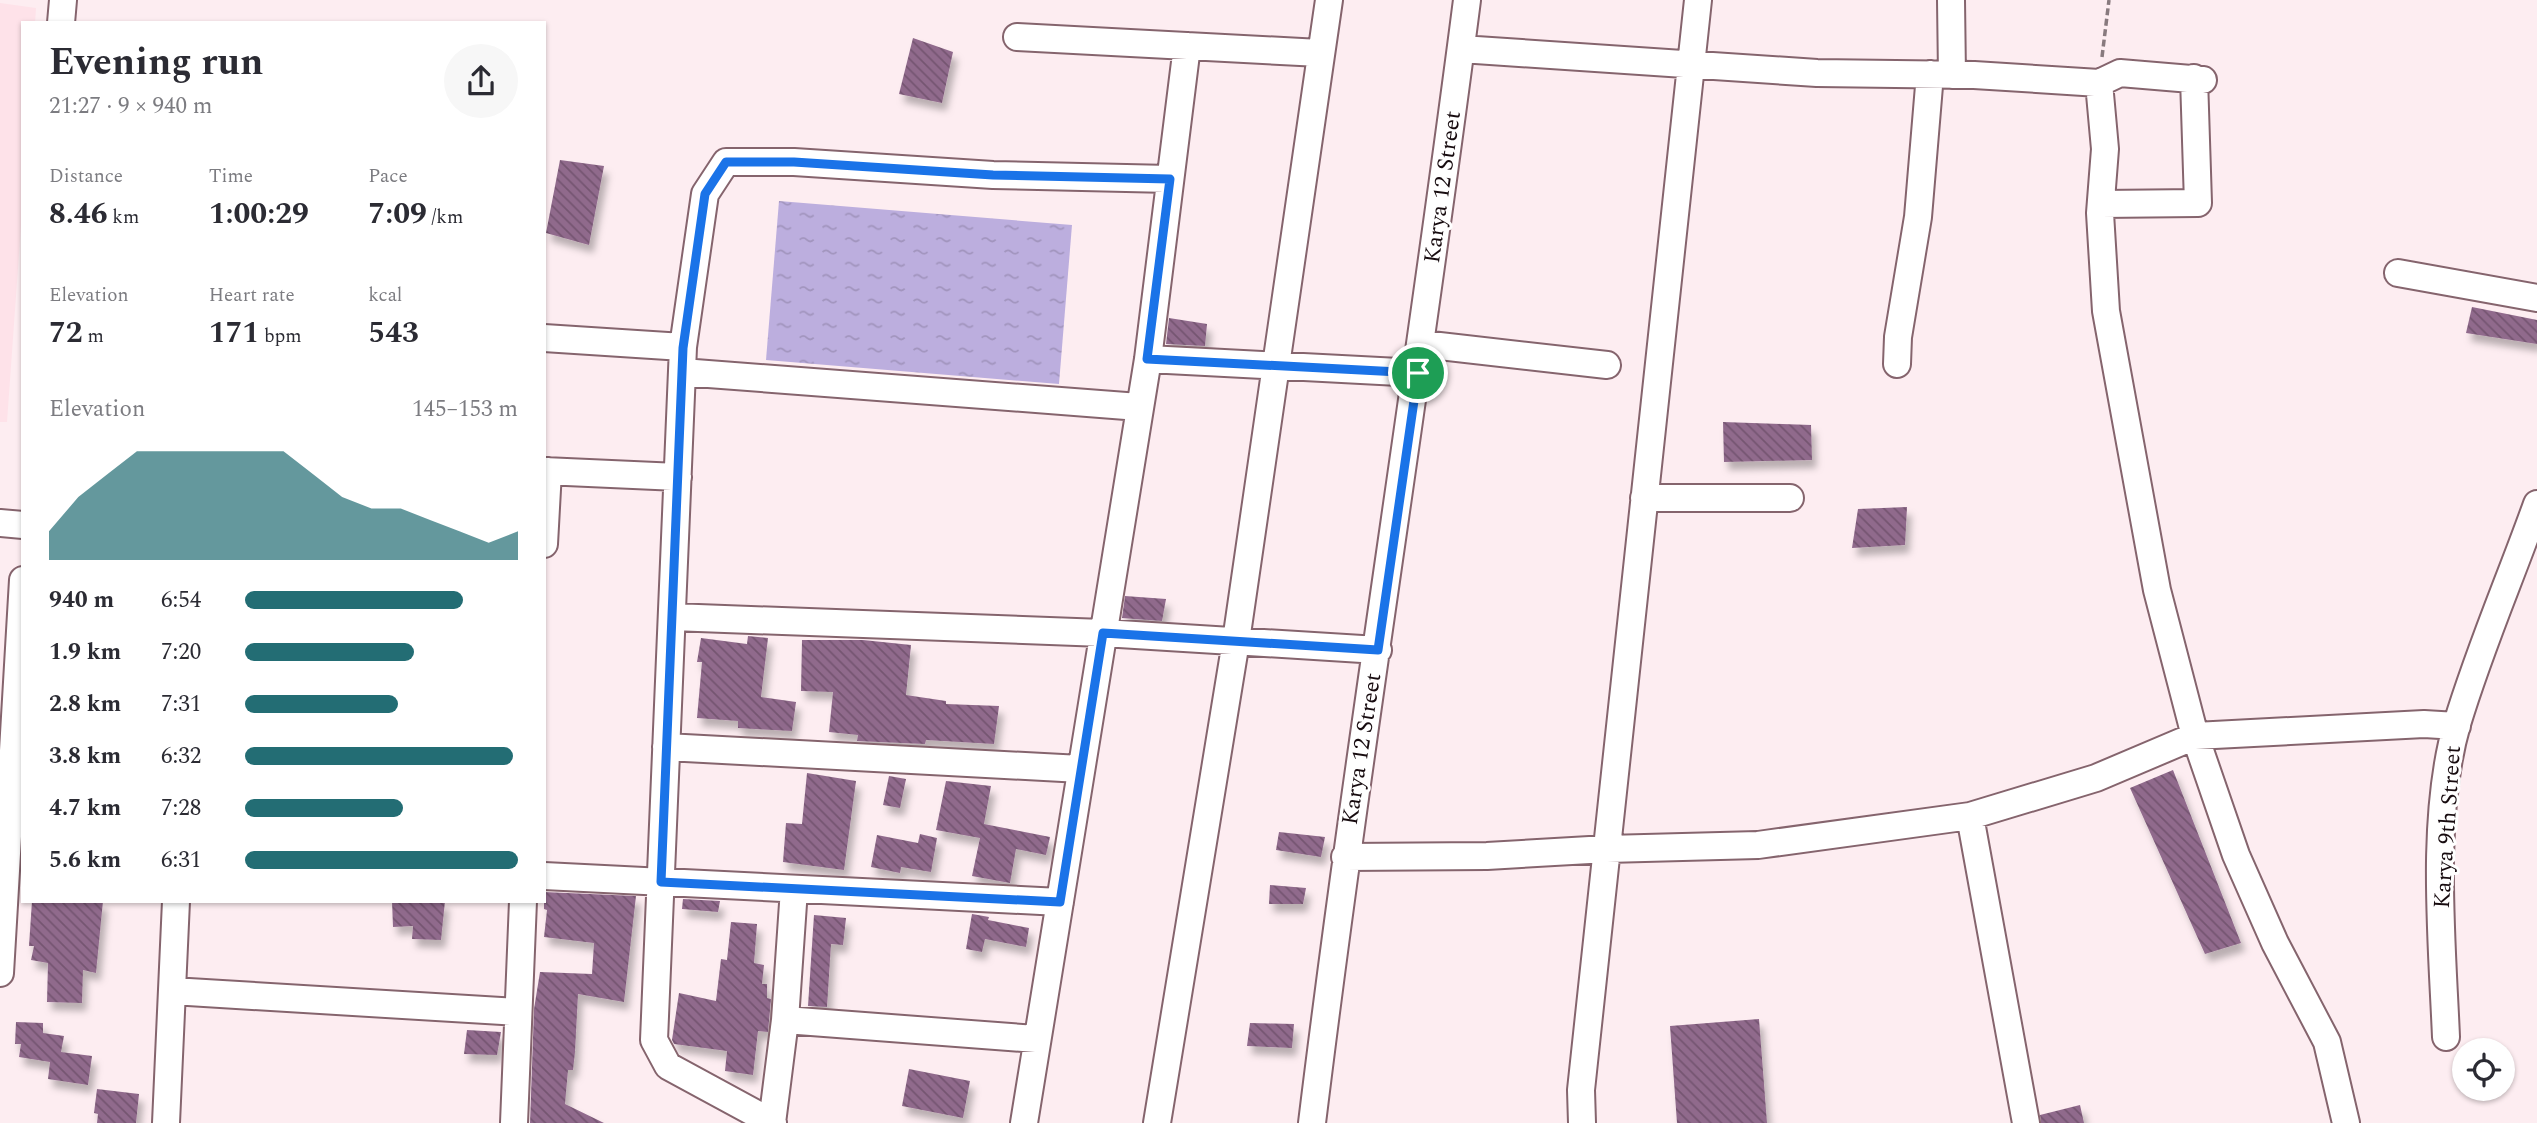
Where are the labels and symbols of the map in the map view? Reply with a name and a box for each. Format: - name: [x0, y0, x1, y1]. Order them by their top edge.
- street label: Karya 12 Street: [1415, 109, 1471, 265]
- pin: [1388, 343, 1448, 403]
- street label: Karya 12 Street: [1333, 670, 1391, 828]
- street label: Karya 9th Street: [2425, 744, 2471, 910]

